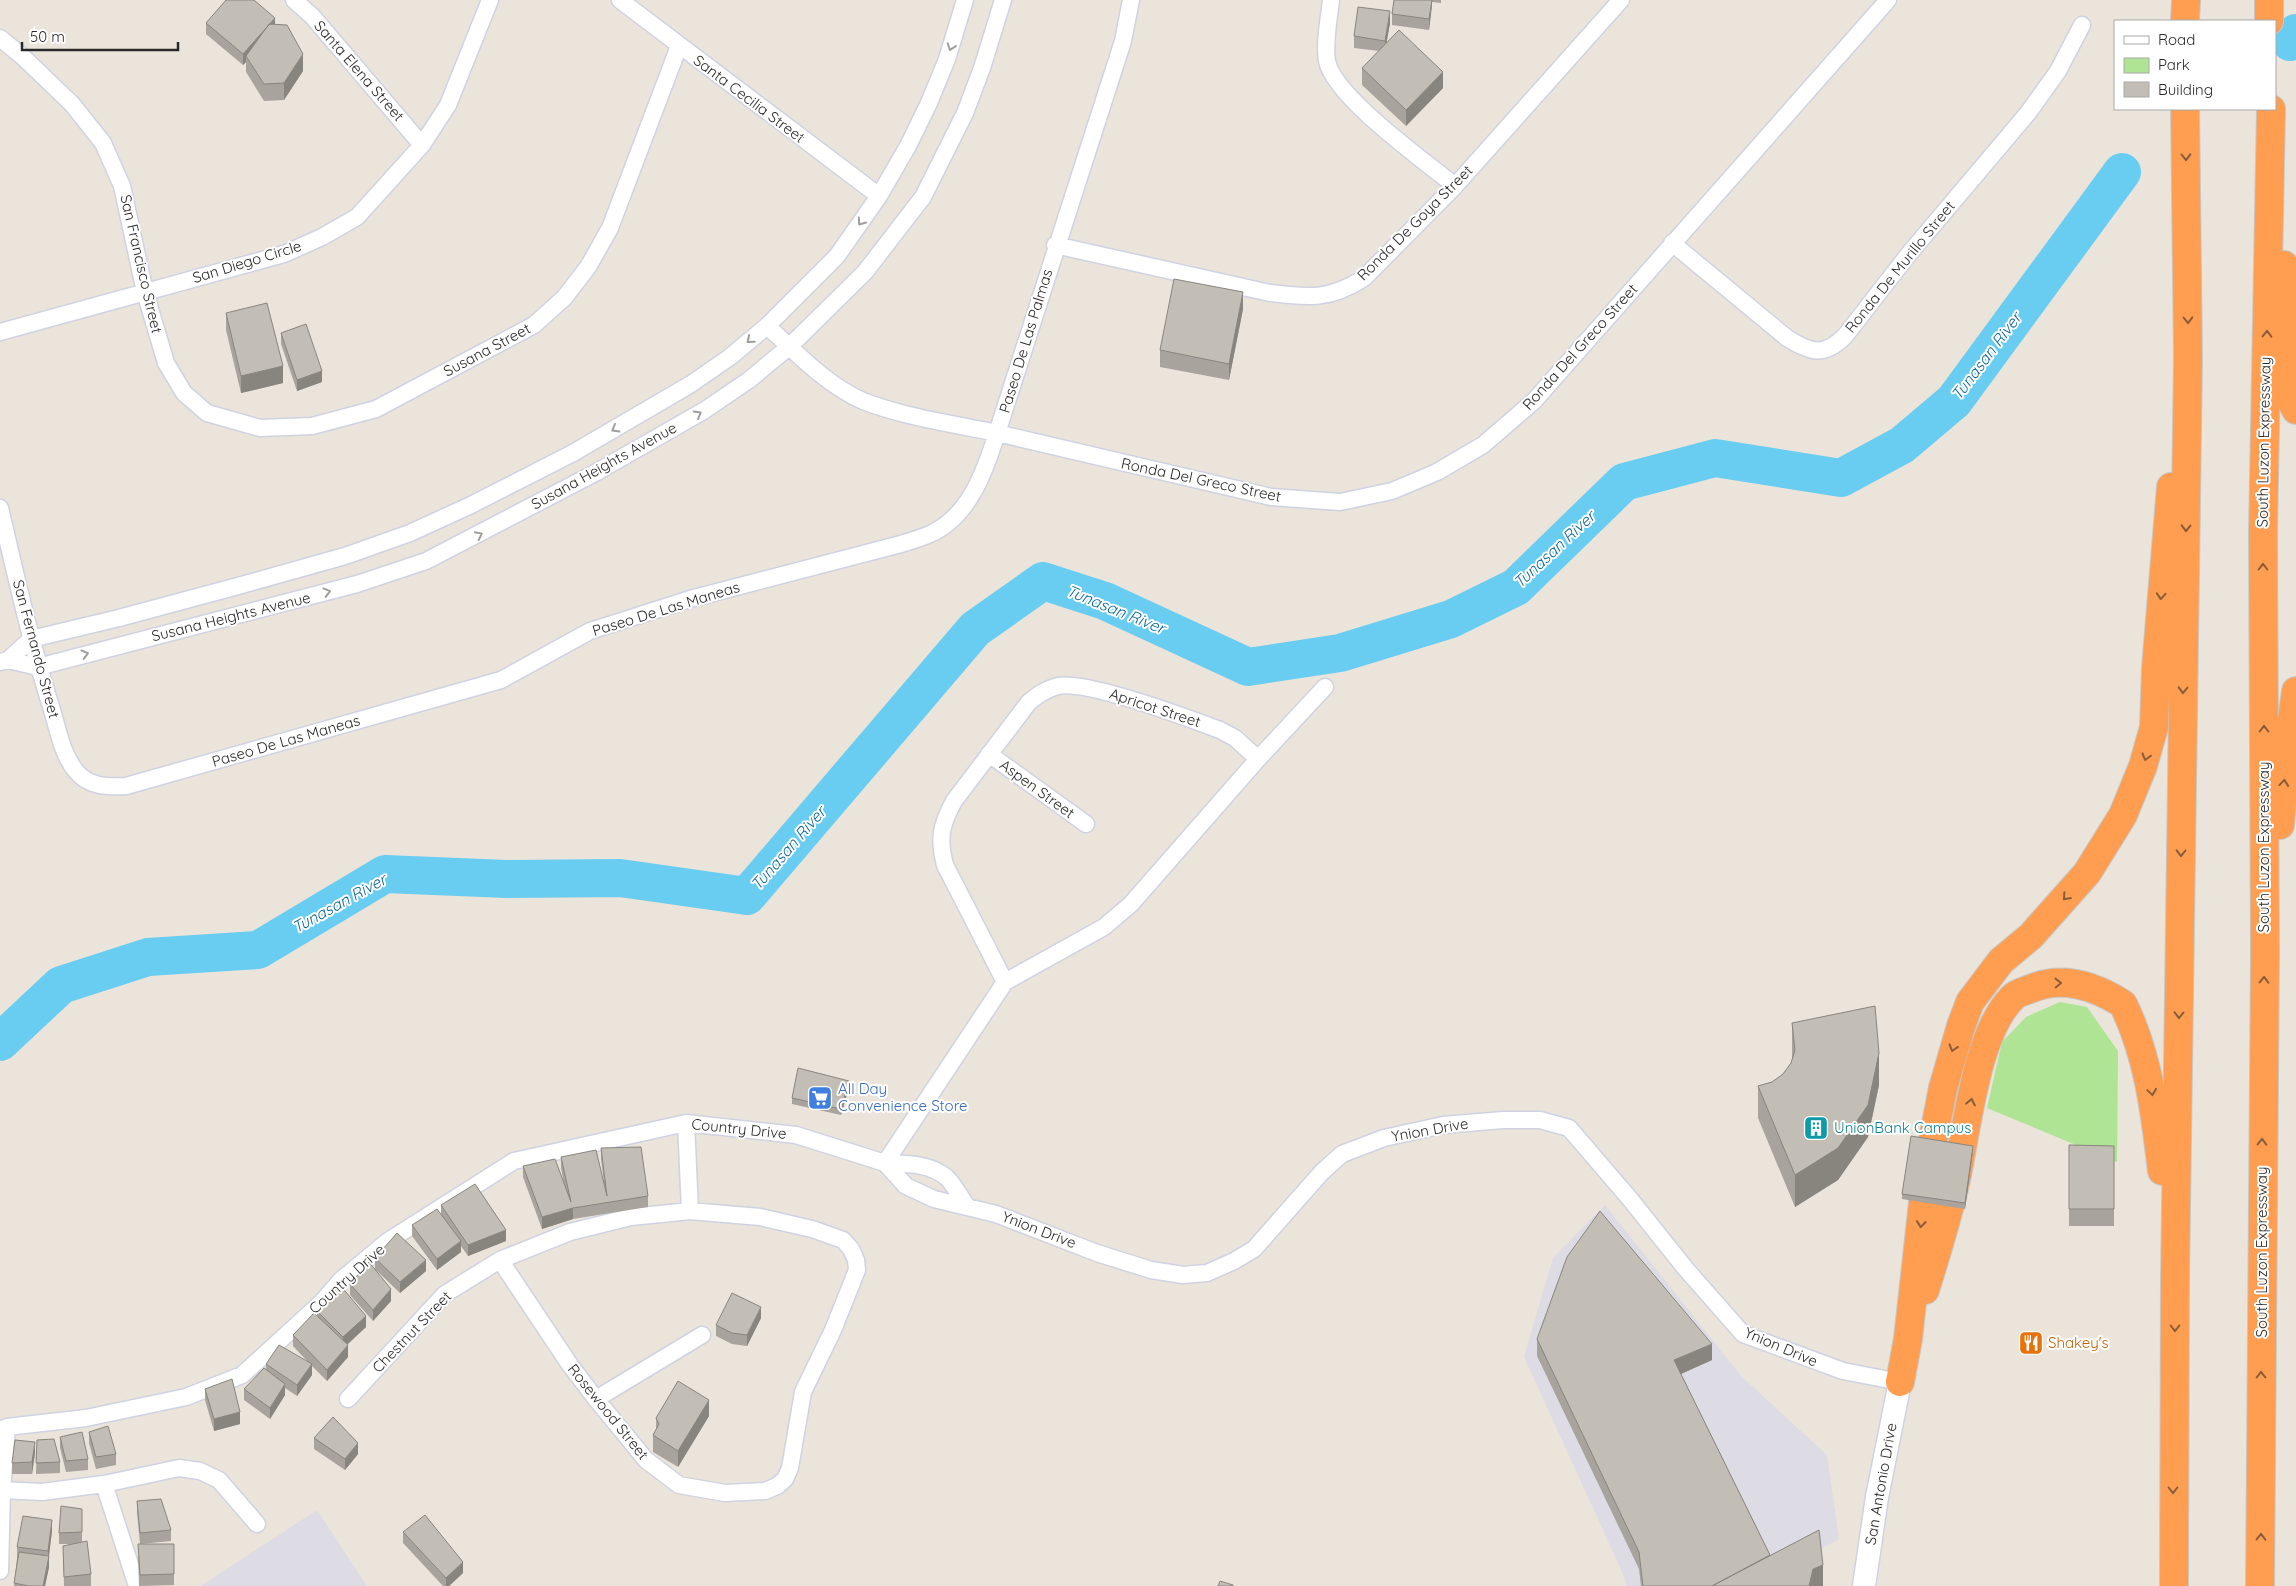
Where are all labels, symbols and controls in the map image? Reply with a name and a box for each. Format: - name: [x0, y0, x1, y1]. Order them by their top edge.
- street label: Santa Elena Street: [310, 16, 408, 125]
- scale bar: [22, 20, 179, 52]
- legend: [2114, 20, 2276, 110]
- text: 50 m: [30, 27, 65, 46]
- text: Road: [2158, 30, 2195, 49]
- one-way arrow: [947, 42, 957, 50]
- street label: Santa Cecilia Street: [690, 51, 809, 147]
- text: Park: [2158, 55, 2190, 74]
- text: Building: [2158, 80, 2213, 99]
- one-way arrow: [2181, 154, 2191, 162]
- street label: Ronda De Goya Street: [1353, 161, 1476, 284]
- street label: San Francisco Street: [116, 193, 167, 335]
- street label: Ronda De Murillo Street: [1841, 197, 1959, 336]
- one-way arrow: [858, 216, 867, 225]
- street label: San Diego Circle: [190, 236, 304, 287]
- street label: Paseo De Las Palmas: [995, 267, 1056, 415]
- street label: Ronda Del Greco Street: [1518, 280, 1641, 414]
- water label: Tunasan River: [1947, 307, 2027, 404]
- one-way arrow: [2183, 316, 2193, 324]
- street label: Susana Street: [440, 319, 534, 380]
- one-way arrow: [2261, 330, 2272, 338]
- one-way arrow: [747, 334, 756, 343]
- street label: South Luzon Expressway: [2253, 356, 2274, 528]
- one-way arrow: [692, 410, 701, 420]
- street label: Susana Heights Avenue: [528, 418, 680, 513]
- one-way arrow: [611, 422, 620, 432]
- street label: Ronda Del Greco Street: [1119, 453, 1283, 506]
- water label: Tunasan River: [1509, 505, 1600, 592]
- one-way arrow: [2180, 524, 2191, 532]
- one-way arrow: [474, 531, 483, 541]
- one-way arrow: [2258, 563, 2268, 570]
- street label: Paseo De Las Maneas: [590, 577, 742, 640]
- street label: San Fernando Street: [9, 578, 64, 720]
- water label: Tunasan River: [1064, 580, 1170, 639]
- street label: Susana Heights Avenue: [149, 588, 312, 645]
- one-way arrow: [323, 588, 331, 598]
- one-way arrow: [2156, 593, 2167, 601]
- one-way arrow: [80, 649, 89, 659]
- street label: Apricot Street: [1107, 684, 1203, 731]
- one-way arrow: [2178, 687, 2188, 695]
- street label: Paseo De Las Maneas: [210, 710, 362, 771]
- one-way arrow: [2258, 725, 2269, 733]
- one-way arrow: [2141, 753, 2151, 761]
- street label: Aspen Street: [996, 755, 1079, 822]
- street label: South Luzon Expressway: [2254, 762, 2273, 932]
- one-way arrow: [2278, 779, 2289, 787]
- water label: Tunasan River: [746, 801, 831, 894]
- one-way arrow: [2176, 850, 2186, 857]
- water label: Tunasan River: [288, 868, 391, 937]
- one-way arrow: [2062, 892, 2071, 901]
- one-way arrow: [2259, 976, 2269, 984]
- one-way arrow: [2054, 978, 2062, 988]
- one-way arrow: [2174, 1012, 2184, 1020]
- one-way arrow: [1949, 1043, 1959, 1052]
- place label: All Day Convenience Store: [838, 1079, 968, 1115]
- supermarket icon: All Day Convenience Store: [807, 1085, 833, 1111]
- one-way arrow: [2146, 1088, 2157, 1096]
- one-way arrow: [1965, 1097, 1976, 1106]
- street label: Ynion Drive: [1390, 1113, 1470, 1146]
- street label: Country Drive: [690, 1114, 788, 1143]
- building icon: UnionBank Campus: [1803, 1115, 1829, 1141]
- place label: UnionBank Campus: [1834, 1118, 1971, 1137]
- one-way arrow: [2257, 1138, 2268, 1146]
- street label: South Luzon Expressway: [2252, 1167, 2271, 1337]
- street label: Ynion Drive: [999, 1207, 1079, 1252]
- one-way arrow: [1915, 1220, 1926, 1228]
- street label: Country Drive: [305, 1240, 389, 1318]
- street label: Chestnut Street: [368, 1287, 455, 1376]
- street label: Ynion Drive: [1742, 1323, 1821, 1370]
- one-way arrow: [2170, 1324, 2180, 1332]
- restaurant icon: Shakey's: [2018, 1330, 2044, 1356]
- place label: Shakey's: [2048, 1333, 2109, 1352]
- street label: Rosewood Street: [564, 1360, 653, 1464]
- one-way arrow: [2256, 1371, 2266, 1378]
- street label: San Antonio Drive: [1860, 1421, 1901, 1547]
- one-way arrow: [2168, 1487, 2179, 1495]
- one-way arrow: [2256, 1533, 2266, 1541]

